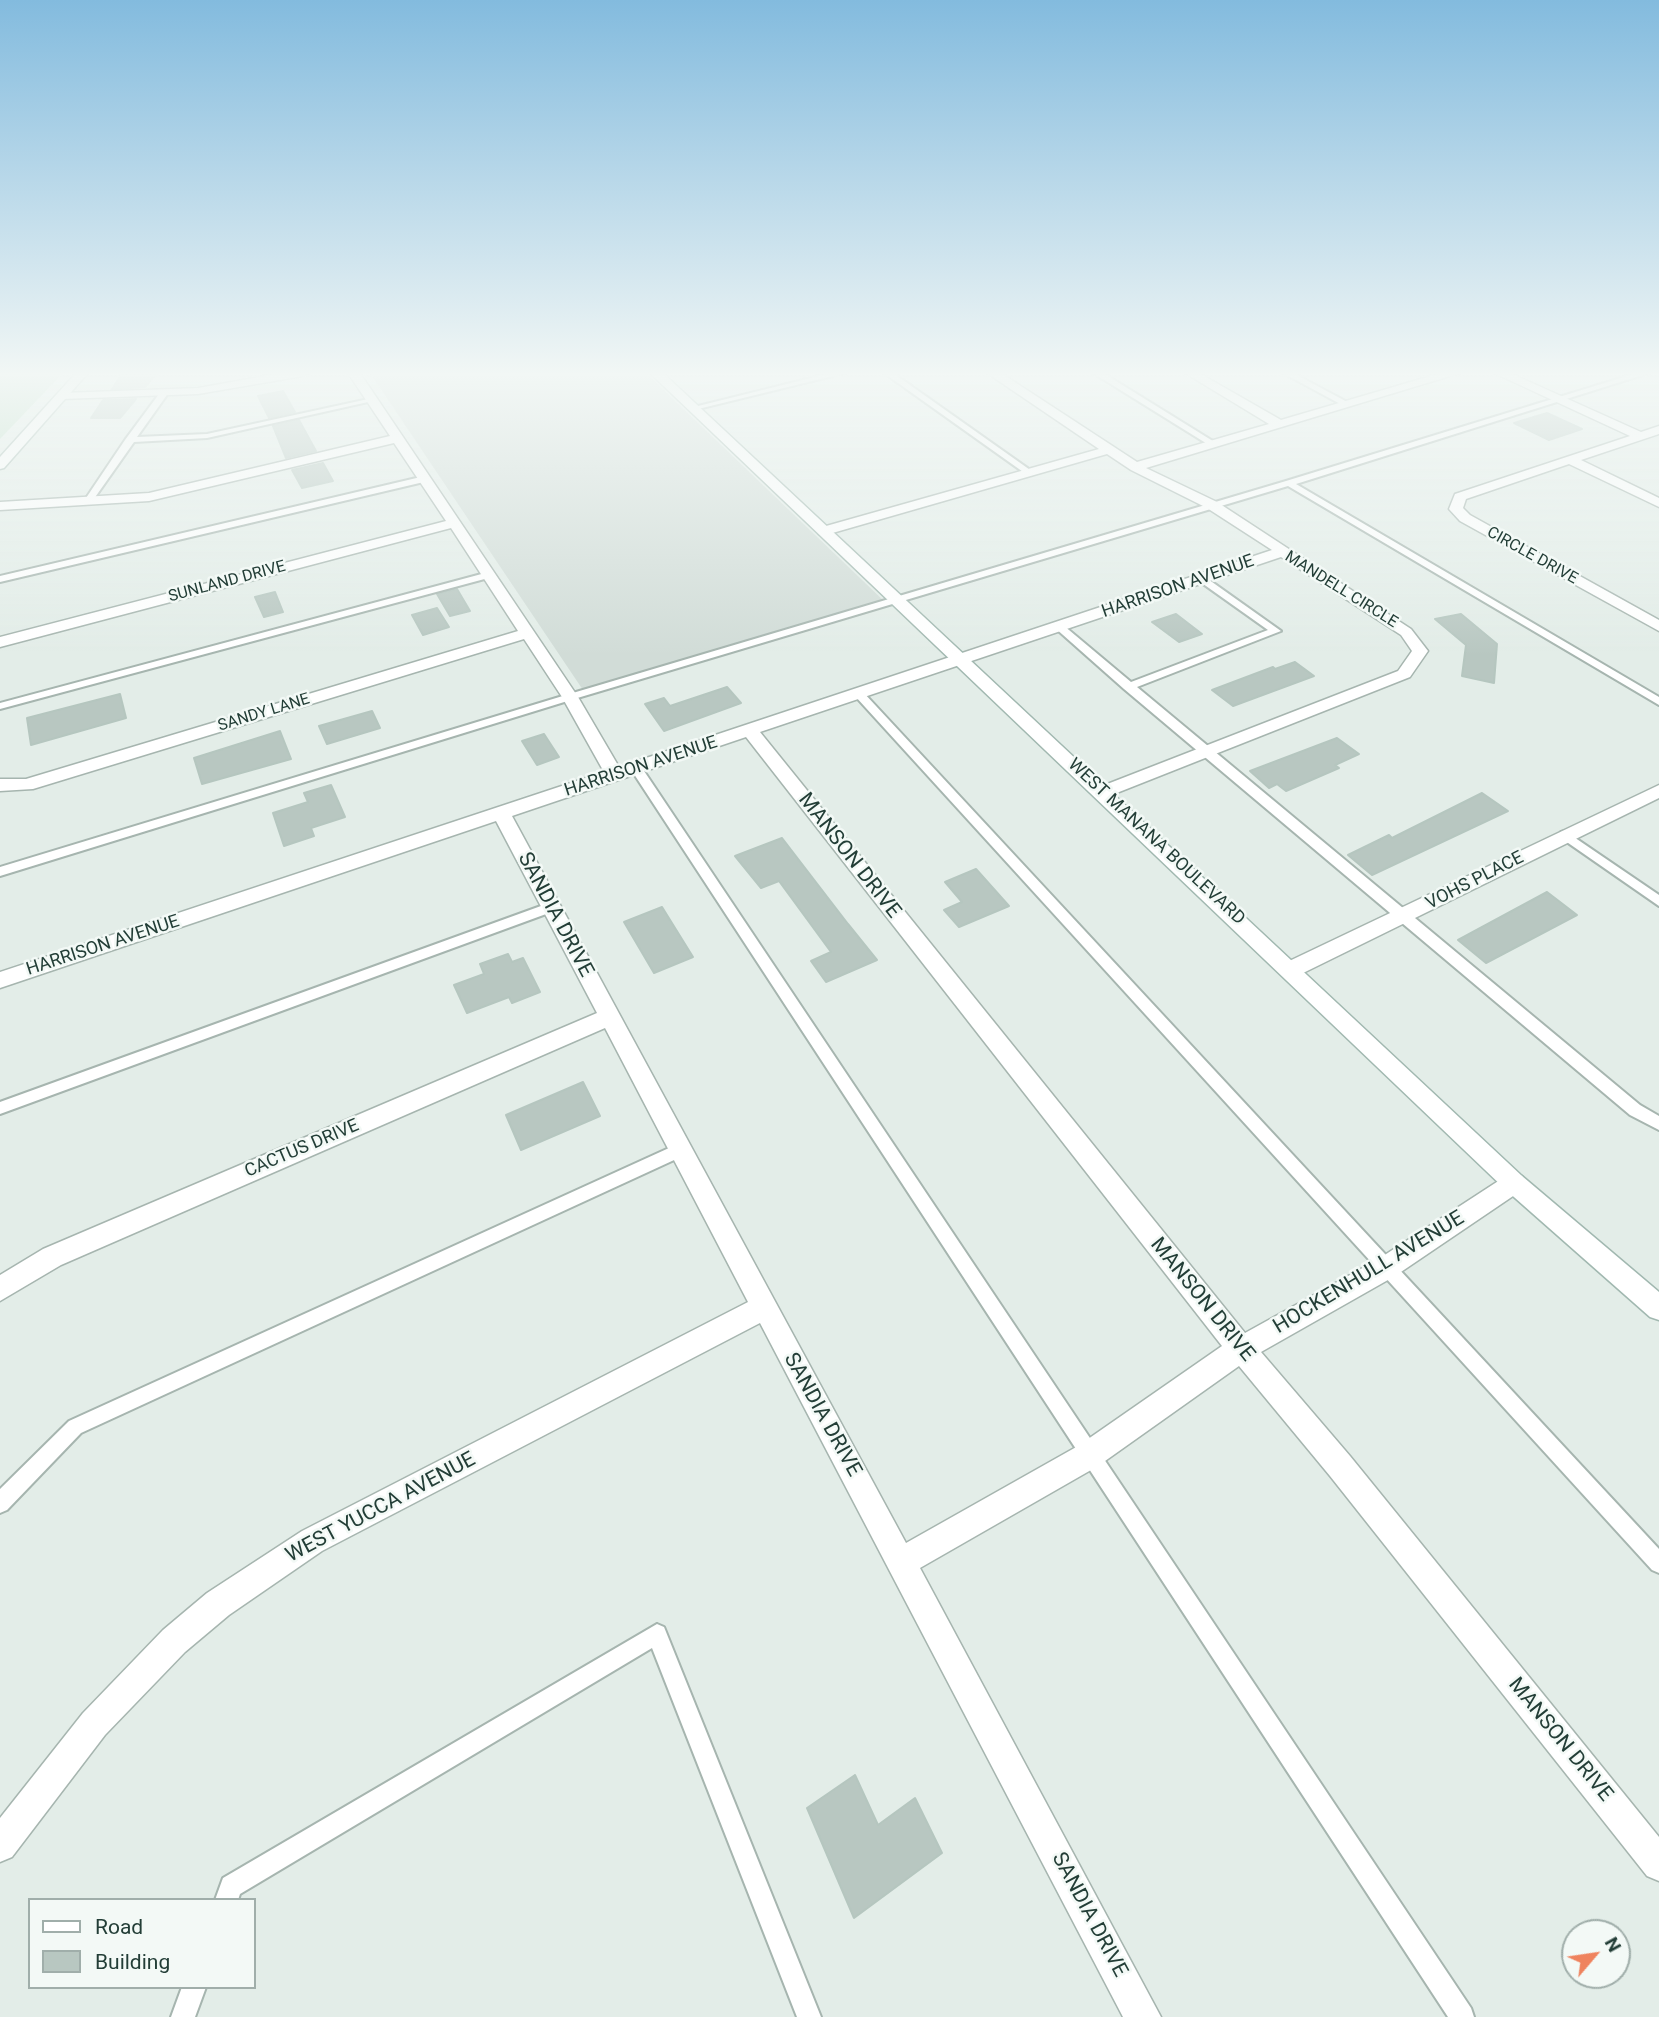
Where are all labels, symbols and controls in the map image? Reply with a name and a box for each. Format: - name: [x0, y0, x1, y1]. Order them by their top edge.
- street label: CIRCLE DRIVE: [1483, 523, 1581, 589]
- street label: MANDELL CIRCLE: [1281, 548, 1401, 632]
- street label: HARRISON AVENUE: [1099, 551, 1257, 623]
- street label: SUNLAND DRIVE: [166, 557, 288, 607]
- street label: SANDY LANE: [216, 690, 312, 736]
- street label: HARRISON AVENUE: [562, 732, 720, 802]
- street label: WEST MANANA BOULEVARD: [1063, 754, 1249, 930]
- street label: MANSON DRIVE: [792, 788, 906, 924]
- street label: VOHS PLACE: [1423, 847, 1527, 915]
- street label: SANDIA DRIVE: [512, 848, 598, 982]
- street label: HARRISON AVENUE: [24, 911, 182, 981]
- street label: CACTUS DRIVE: [242, 1115, 362, 1183]
- street label: HOCKENHULL AVENUE: [1269, 1206, 1469, 1340]
- street label: MANSON DRIVE: [1144, 1233, 1260, 1367]
- street label: SANDIA DRIVE: [778, 1349, 866, 1481]
- street label: WEST YUCCA AVENUE: [282, 1447, 480, 1569]
- street label: MANSON DRIVE: [1502, 1673, 1618, 1807]
- street label: SANDIA DRIVE: [1046, 1848, 1132, 1982]
- legend: [28, 1898, 256, 1989]
- text: Road: [95, 1915, 143, 1939]
- north arrow: [1561, 1919, 1631, 1989]
- text: N: [1600, 1933, 1626, 1956]
- text: Building: [95, 1950, 170, 1974]

